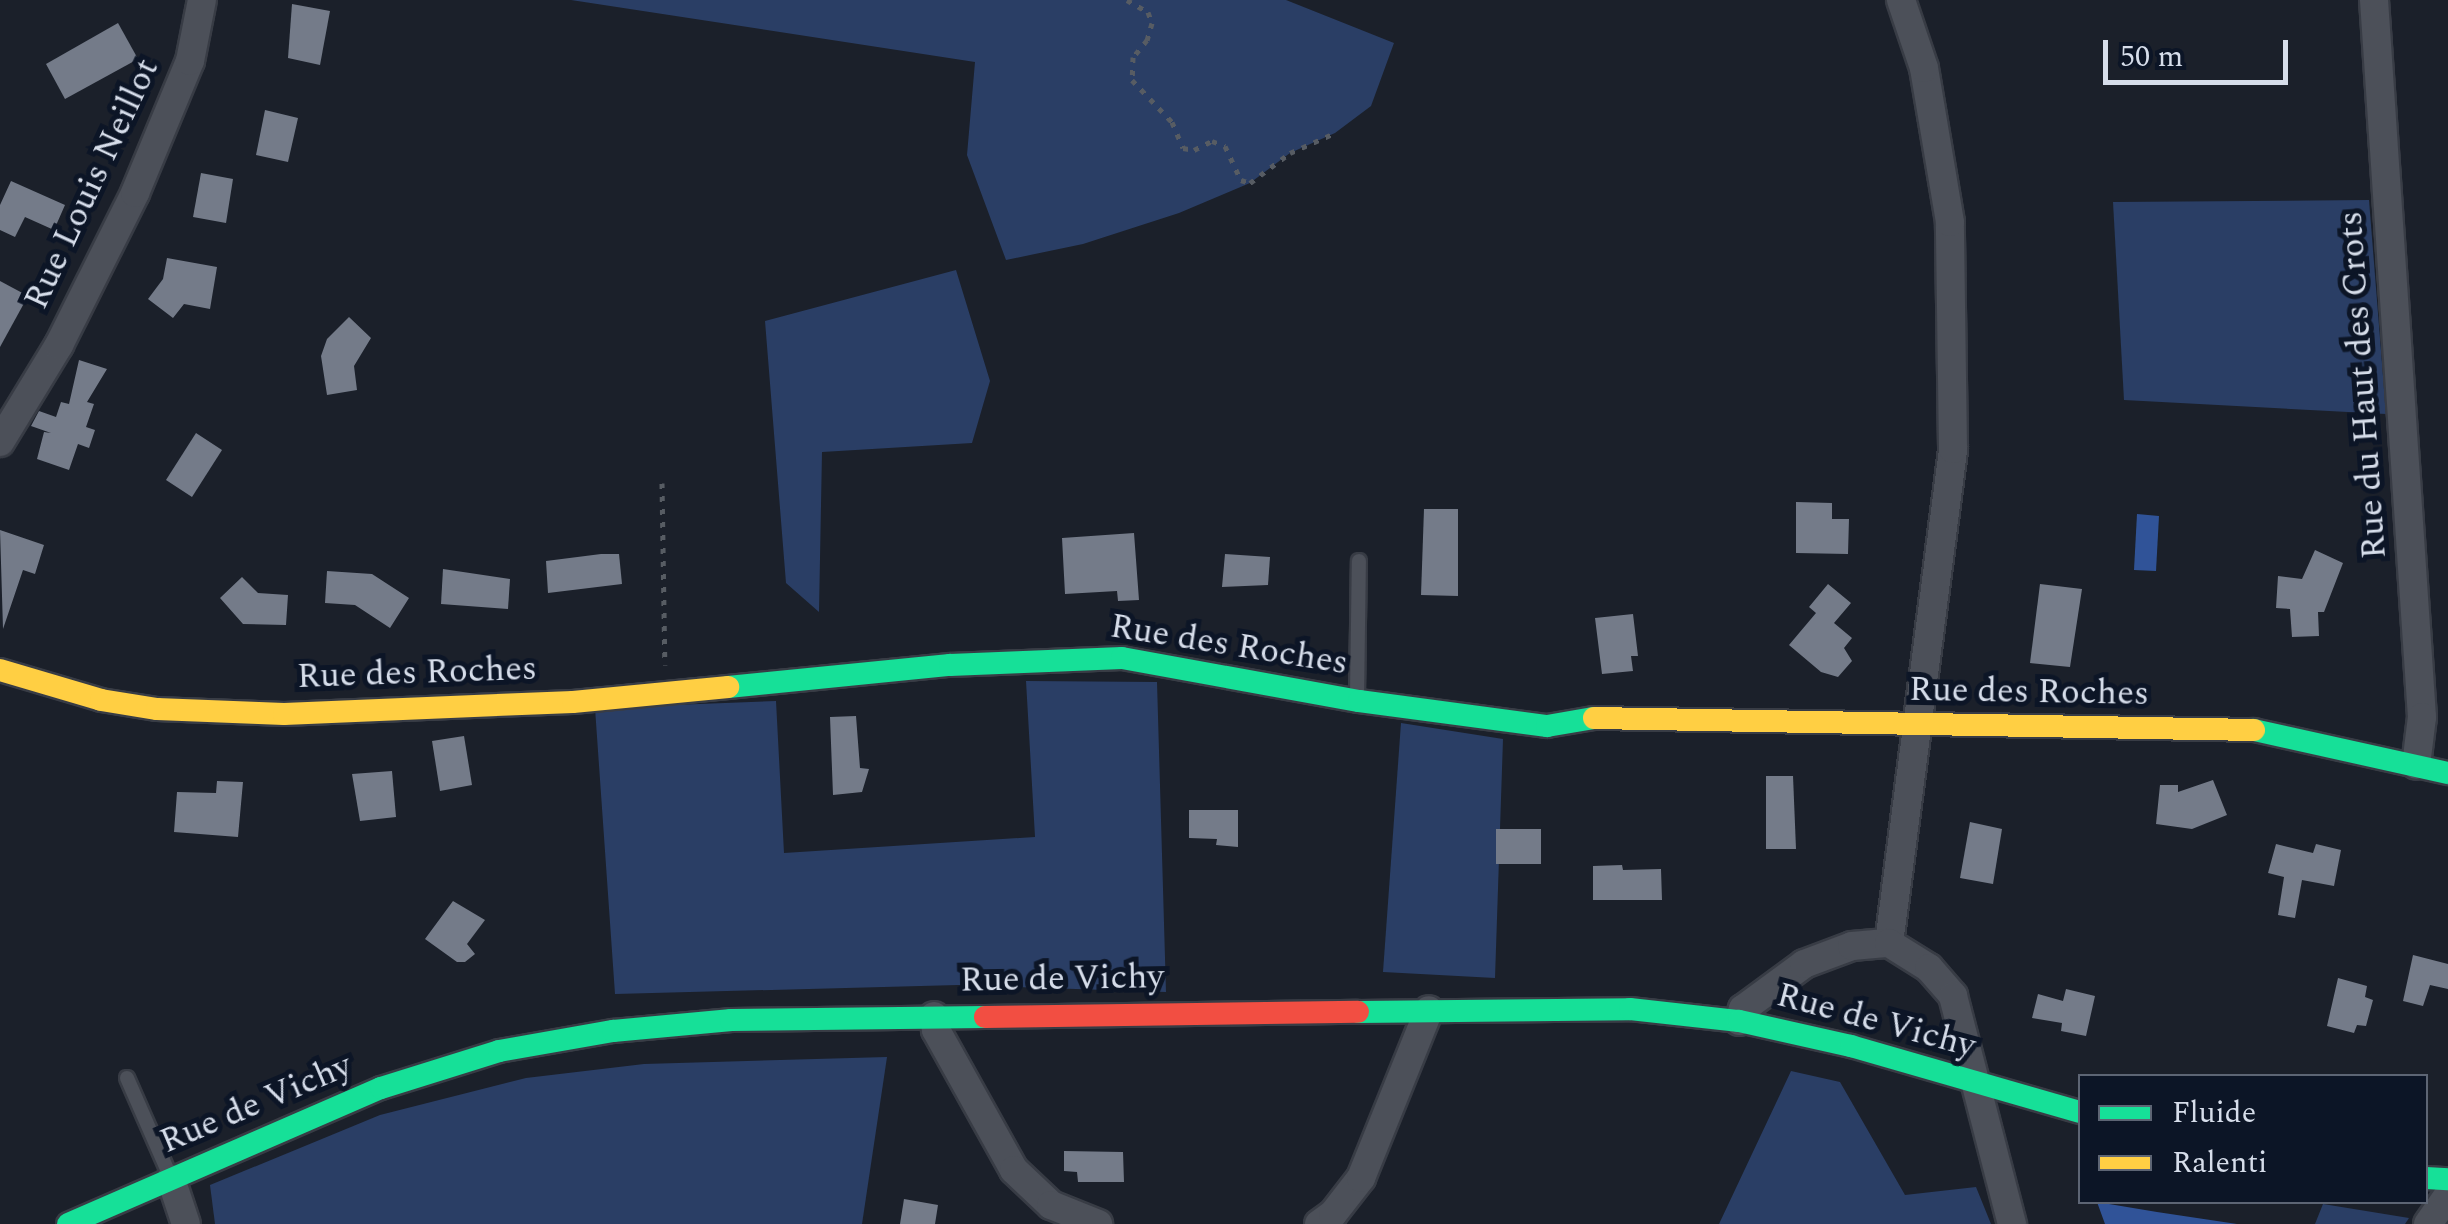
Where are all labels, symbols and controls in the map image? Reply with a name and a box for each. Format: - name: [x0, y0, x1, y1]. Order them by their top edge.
- scale bar: [2108, 20, 2293, 82]
- text: 50 m: [2120, 34, 2183, 80]
- street label: Rue Louis Neillot: [16, 52, 168, 316]
- street label: Rue du Haut des Crots: [2330, 210, 2396, 560]
- street label: Rue des Roches: [1107, 605, 1351, 685]
- street label: Rue des Roches: [296, 648, 538, 698]
- street label: Rue des Roches: [1909, 669, 2149, 715]
- street label: Rue de Vichy: [960, 956, 1164, 1002]
- street label: Rue de Vichy: [1772, 974, 1980, 1068]
- street label: Rue de Vichy: [154, 1045, 358, 1163]
- legend: [2078, 1074, 2428, 1204]
- text: Fluide: [2172, 1090, 2256, 1136]
- text: Ralenti: [2172, 1140, 2267, 1186]

